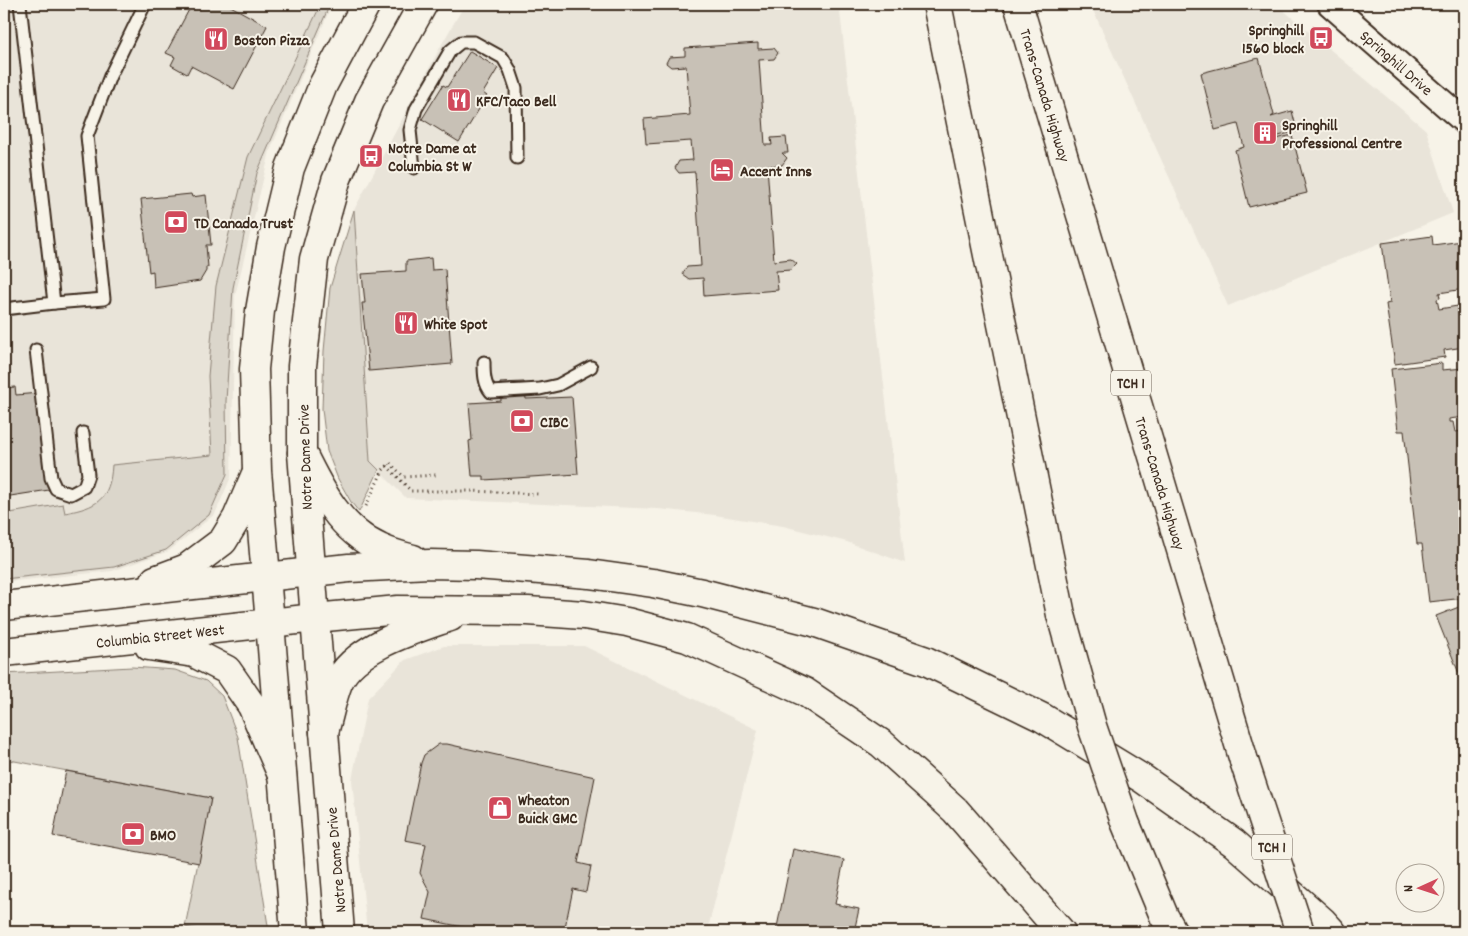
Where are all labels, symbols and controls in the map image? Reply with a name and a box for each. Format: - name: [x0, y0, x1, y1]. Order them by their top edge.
- place label: Springhill 1560 block: [1242, 20, 1304, 61]
- bus stop icon: Springhill 1560 block: [1308, 25, 1334, 51]
- restaurant icon: Boston Pizza: [203, 26, 229, 52]
- street label: Trans-Canada Highway: [1012, 26, 1075, 166]
- street label: Springhill Drive: [1354, 26, 1437, 102]
- place label: Boston Pizza: [234, 30, 311, 53]
- restaurant icon: KFC/Taco Bell: [446, 87, 472, 113]
- place label: KFC/Taco Bell: [476, 91, 557, 114]
- place label: Springhill Professional Centre: [1282, 115, 1402, 156]
- building icon: Springhill Professional Centre: [1252, 120, 1278, 146]
- place label: Notre Dame at Columbia St W: [388, 138, 477, 179]
- bus stop icon: Notre Dame at Columbia St W: [358, 143, 384, 169]
- hotel icon: Accent Inns: [709, 157, 735, 183]
- place label: Accent Inns: [740, 161, 812, 184]
- bank icon: TD Canada Trust: [163, 209, 189, 235]
- place label: TD Canada Trust: [194, 213, 293, 236]
- restaurant icon: White Spot: [393, 310, 419, 336]
- place label: White Spot: [424, 314, 488, 337]
- road number: TCH 1: [1111, 370, 1151, 396]
- street label: Notre Dame Drive: [293, 404, 320, 510]
- bank icon: CIBC: [509, 408, 535, 434]
- place label: CIBC: [540, 412, 568, 435]
- street label: Trans-Canada Highway: [1127, 414, 1190, 554]
- street label: Columbia Street West: [95, 619, 226, 656]
- place label: Wheaton Buick GMC: [518, 790, 578, 831]
- shop icon: Wheaton Buick GMC: [487, 795, 513, 821]
- street label: Notre Dame Drive: [321, 806, 354, 914]
- bank icon: BMO: [120, 821, 146, 847]
- place label: BMO: [150, 825, 176, 848]
- road number: TCH 1: [1252, 834, 1292, 860]
- north arrow: [1396, 864, 1446, 914]
- text: N: [1399, 885, 1419, 893]

